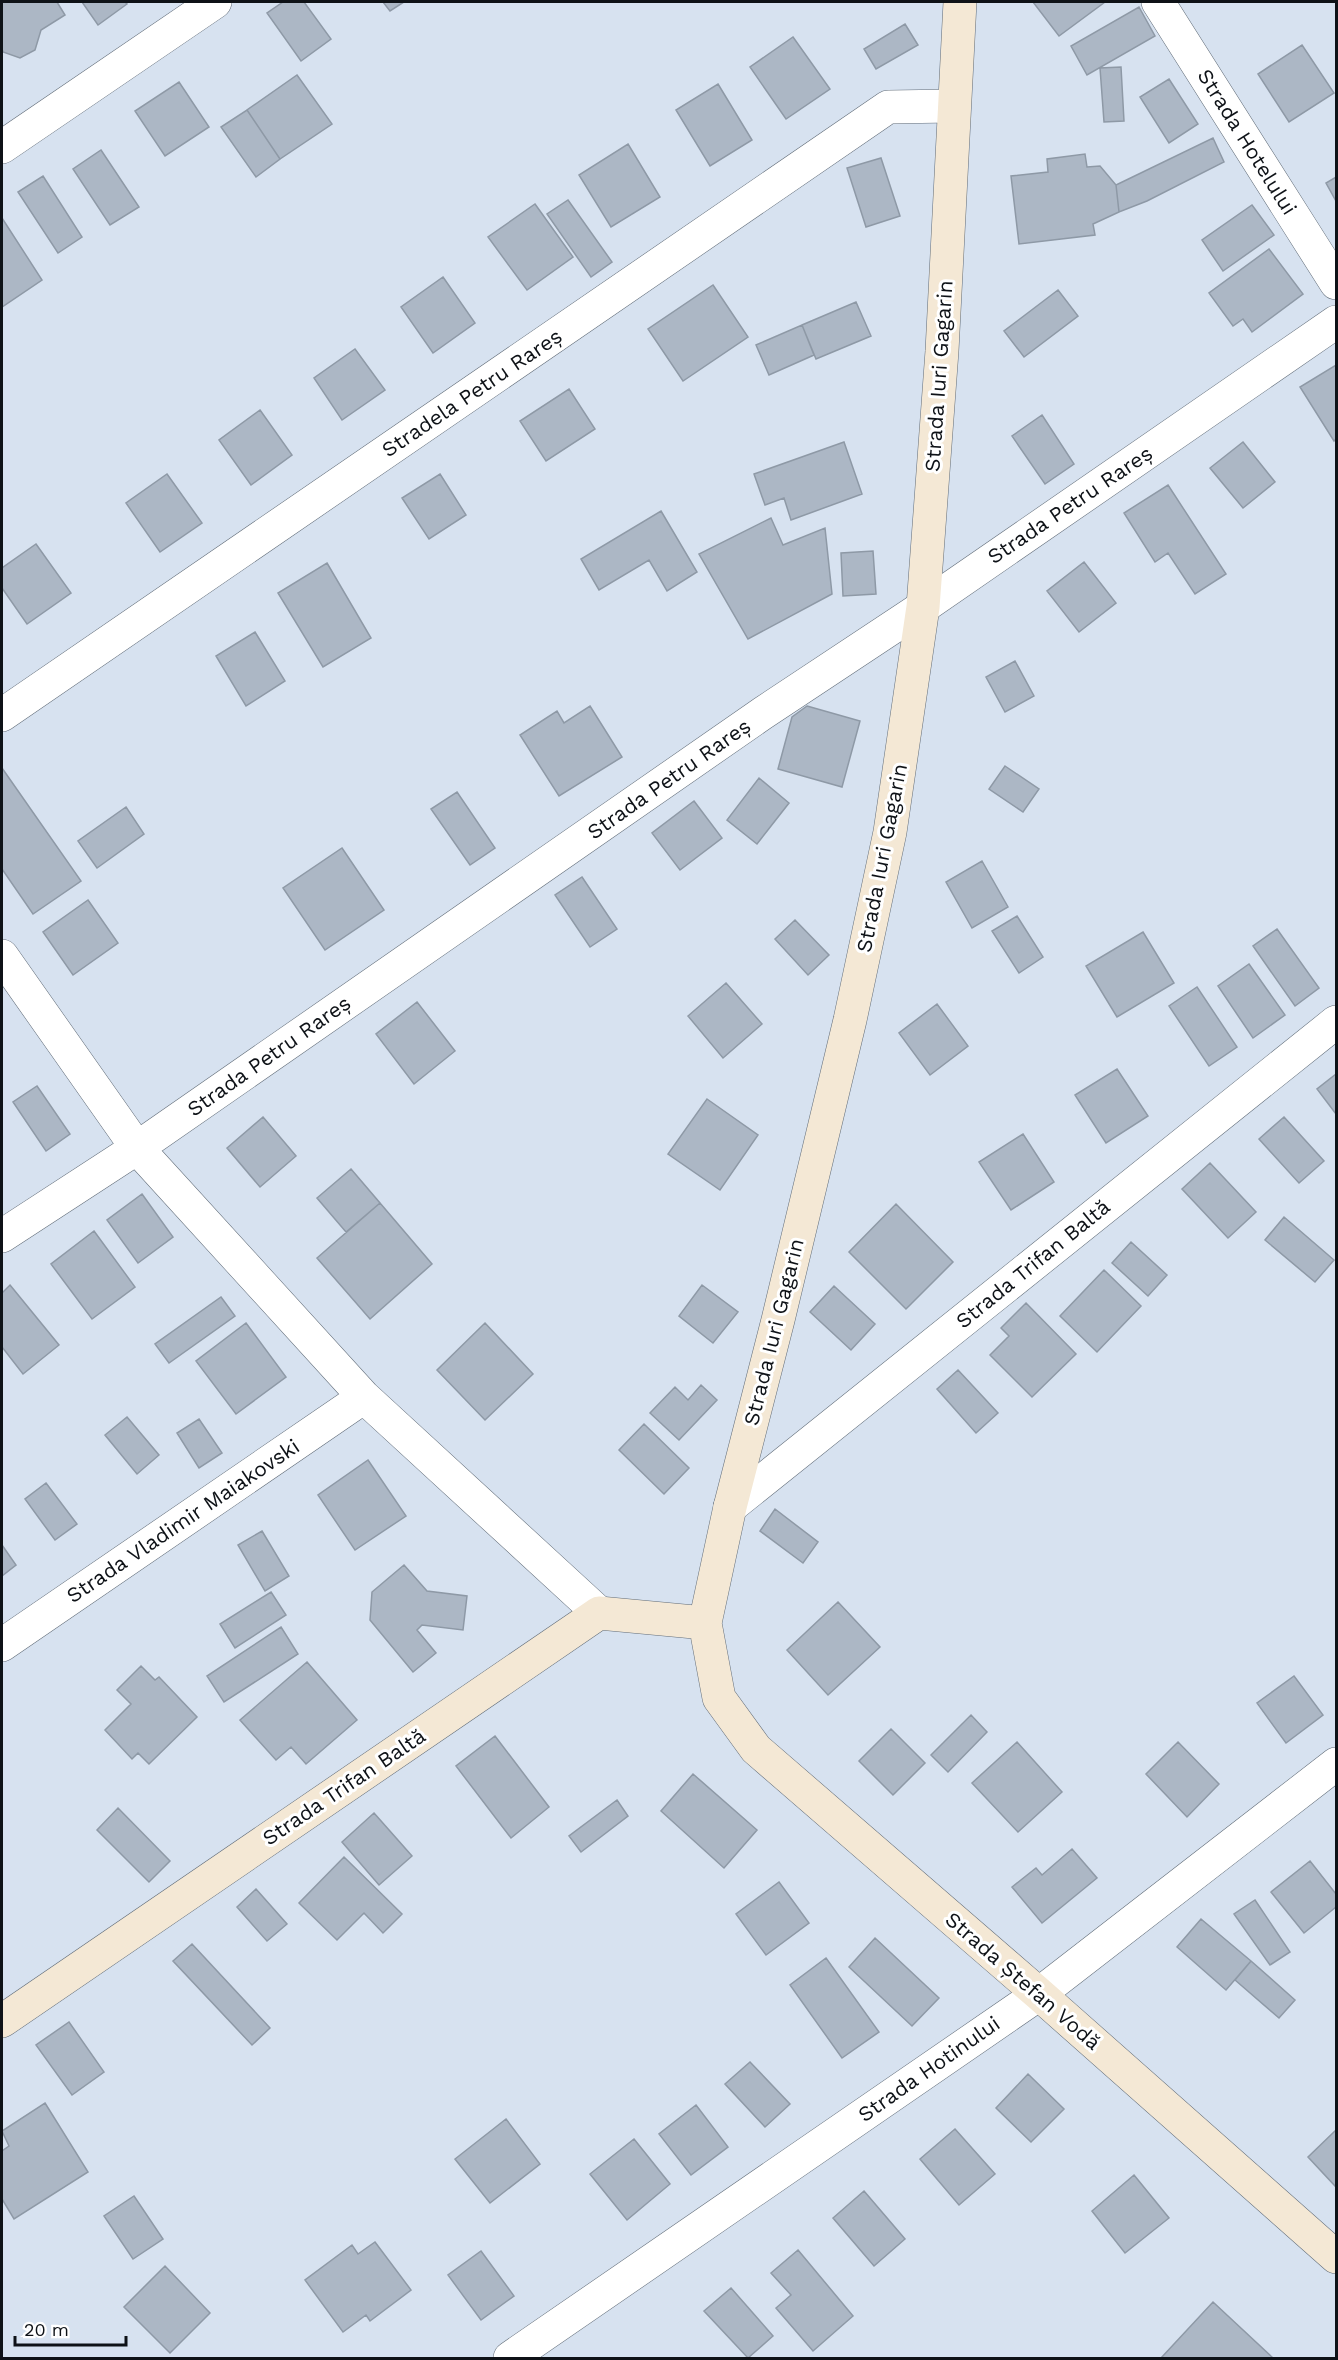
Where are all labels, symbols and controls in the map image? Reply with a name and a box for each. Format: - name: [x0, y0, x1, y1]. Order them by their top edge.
- street label: Strada Hotelului: [1193, 64, 1302, 219]
- street label: Strada Iuri Gagarin: [919, 279, 958, 472]
- street label: Stradela Petru Rareș: [377, 323, 567, 462]
- street label: Strada Petru Rareș: [983, 440, 1157, 569]
- street label: Strada Petru Rareș: [582, 713, 755, 844]
- street label: Strada Iuri Gagarin: [851, 761, 912, 954]
- street label: Strada Petru Rareș: [182, 990, 355, 1121]
- street label: Strada Trifan Baltă: [951, 1194, 1115, 1333]
- street label: Strada Iuri Gagarin: [738, 1236, 809, 1428]
- street label: Strada Vladimir Maiakovski: [62, 1433, 304, 1608]
- street label: Strada Trifan Baltă: [258, 1723, 430, 1850]
- street label: Strada Ștefan Vodă: [941, 1906, 1106, 2055]
- street label: Strada Hotinului: [853, 2010, 1004, 2127]
- scale bar: [15, 2309, 126, 2347]
- text: 20 m: [24, 2319, 69, 2340]

